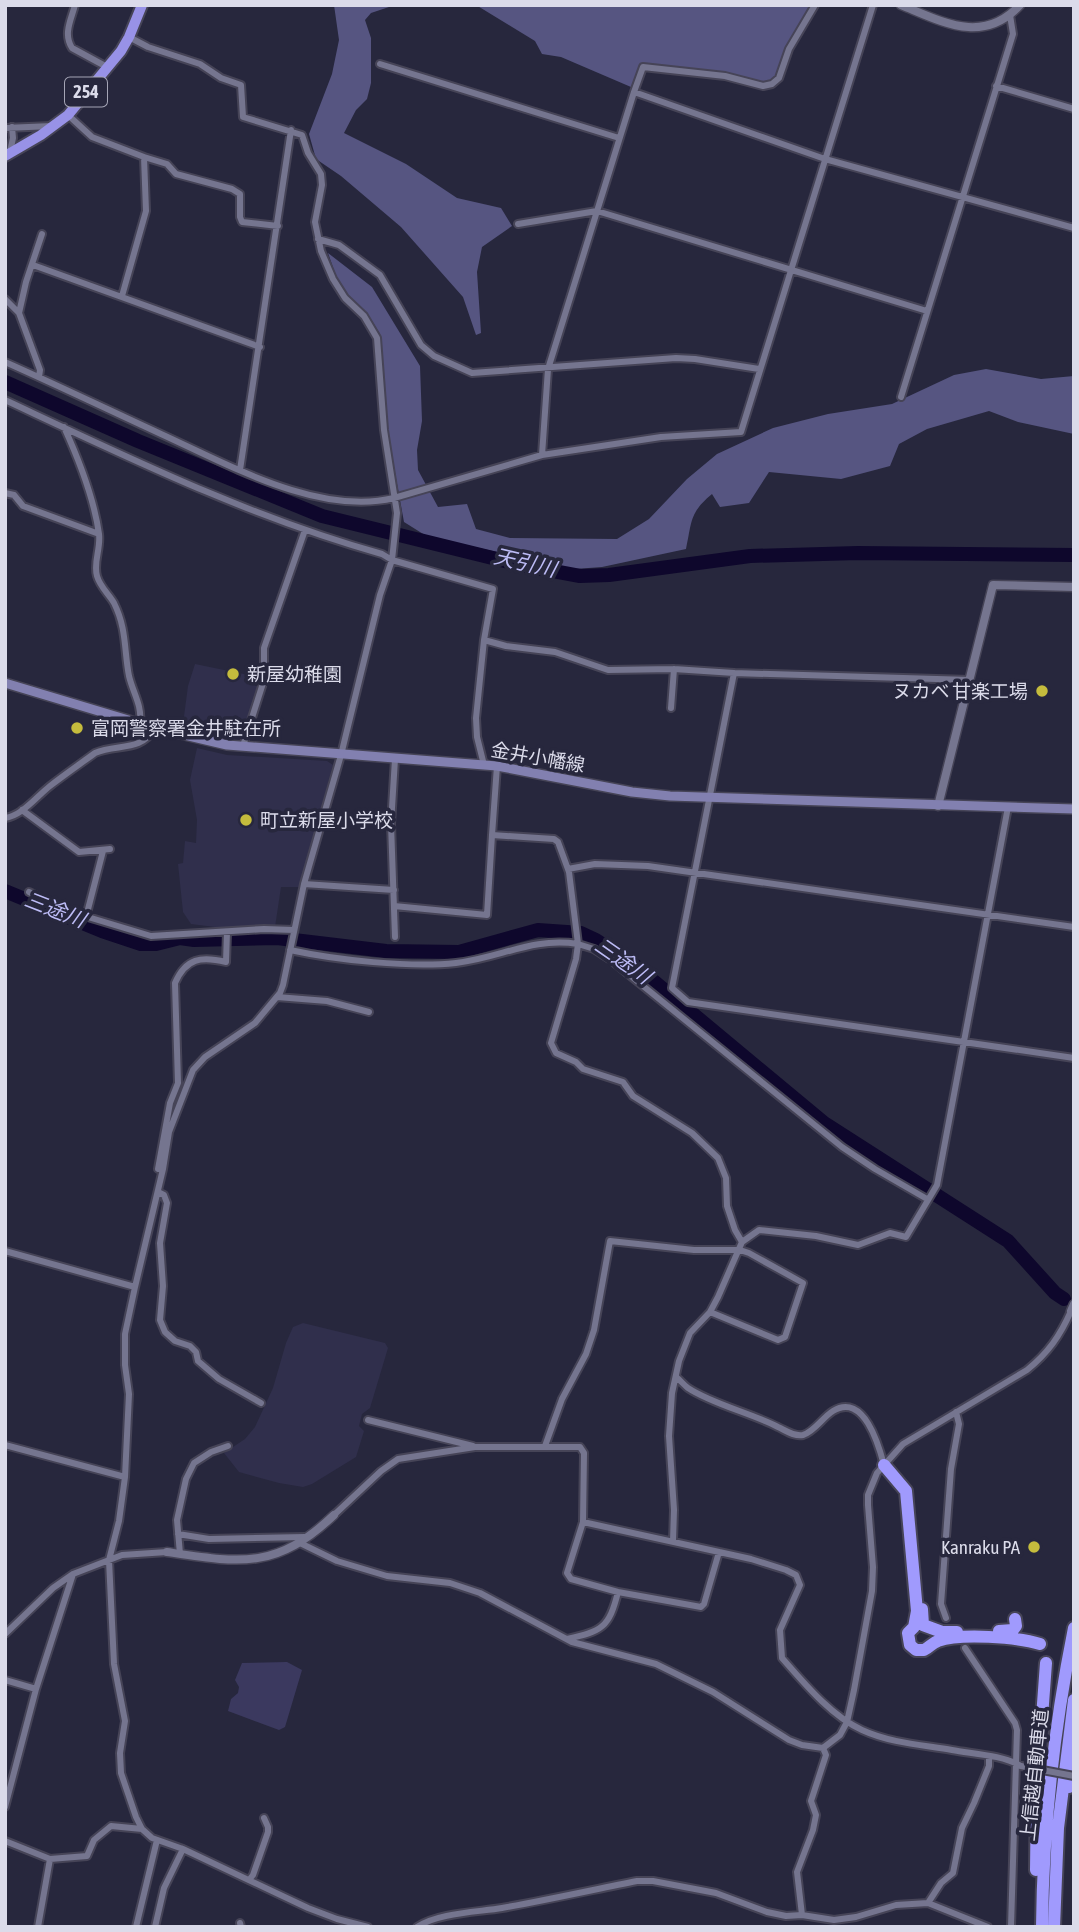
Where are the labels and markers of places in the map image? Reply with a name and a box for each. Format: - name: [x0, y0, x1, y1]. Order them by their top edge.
- place label: 新屋幼稚園: [247, 663, 342, 685]
- marker: 新屋幼稚園: [225, 666, 241, 682]
- place label: ヌカベ 甘楽工場: [892, 680, 1028, 702]
- marker: ヌカベ 甘楽工場: [1034, 683, 1050, 699]
- place label: 富岡警察署金井駐在所: [91, 717, 281, 739]
- marker: 富岡警察署金井駐在所: [69, 720, 85, 736]
- place label: 町立新屋小学校: [260, 809, 393, 831]
- marker: 町立新屋小学校: [238, 812, 254, 828]
- place label: Kanraku PA: [941, 1536, 1021, 1558]
- marker: Kanraku PA: [1026, 1539, 1042, 1555]

